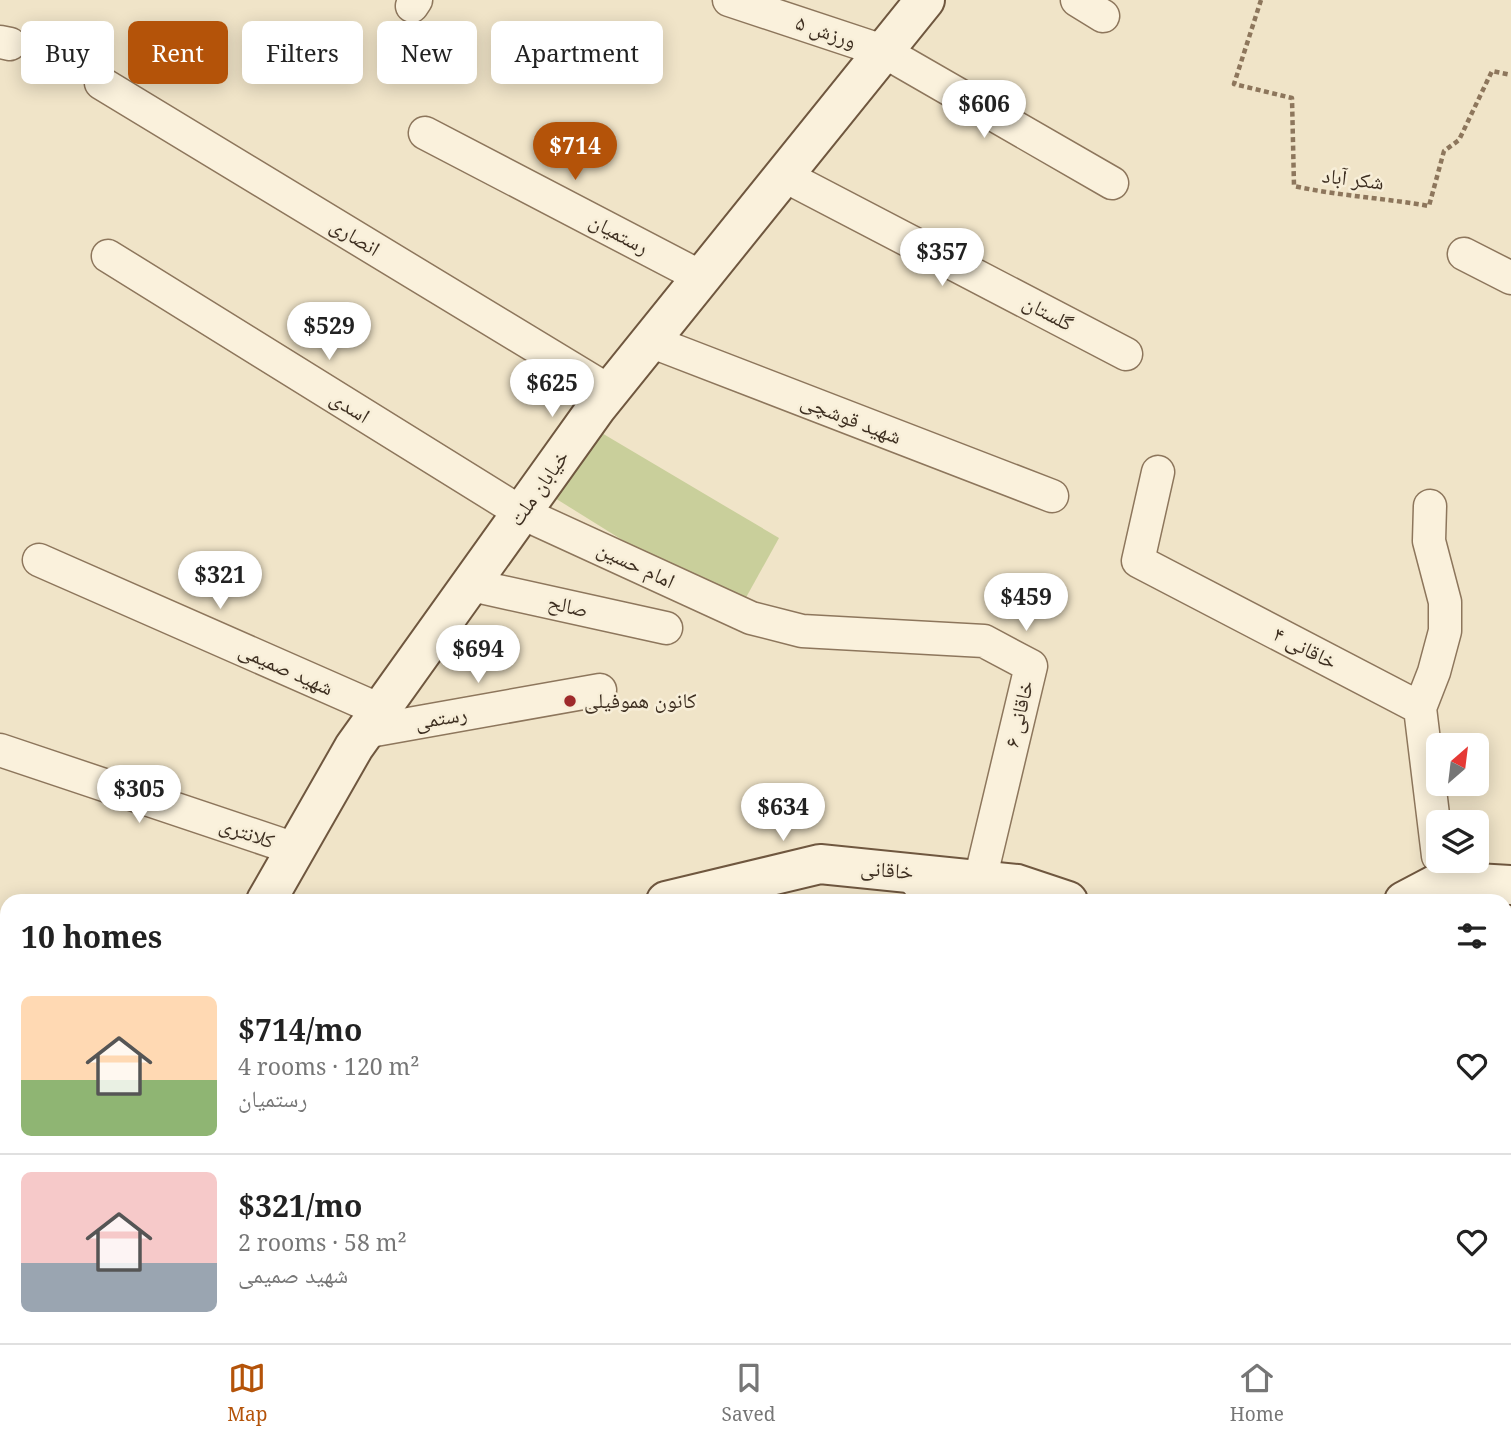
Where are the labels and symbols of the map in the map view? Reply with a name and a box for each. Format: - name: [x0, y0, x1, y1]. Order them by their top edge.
- street label: ورزش ۵: [792, 8, 860, 54]
- pin: $606: [943, 80, 1025, 140]
- pin: $714: [534, 122, 616, 182]
- street label: شکر آباد: [1321, 160, 1386, 196]
- street label: رستمیان: [585, 206, 654, 260]
- street label: انصاری: [325, 210, 386, 262]
- pin: $357: [901, 229, 983, 288]
- street label: گلستان: [1019, 287, 1079, 337]
- pin: $529: [288, 302, 370, 362]
- pin: $625: [511, 360, 593, 419]
- street label: اسدی: [325, 383, 376, 429]
- street label: شهید قوشچی: [797, 386, 906, 450]
- street label: خیابان ملت: [502, 444, 575, 531]
- street label: امام حسین: [593, 534, 680, 595]
- pin: $321: [179, 552, 261, 611]
- pin: $459: [985, 574, 1067, 633]
- street label: صالح: [545, 587, 591, 623]
- street label: خاقانی ۴: [1269, 619, 1342, 675]
- pin: $694: [437, 626, 519, 685]
- street label: شهید صمیمی: [235, 635, 338, 701]
- street label: خاقانی ۶: [997, 678, 1039, 750]
- place label: کانون هموفیلی: [584, 686, 697, 714]
- marker: کانون هموفیلی: [562, 693, 578, 709]
- street label: رستمی: [412, 699, 469, 735]
- north arrow: [1426, 733, 1489, 796]
- pin: $305: [98, 766, 180, 825]
- pin: $634: [742, 784, 824, 843]
- street label: کلانتری: [216, 810, 279, 855]
- street label: خاقانی: [859, 853, 915, 885]

